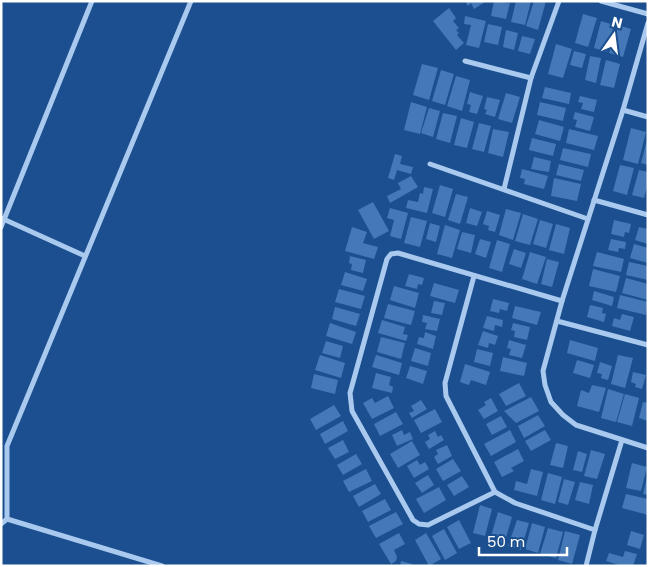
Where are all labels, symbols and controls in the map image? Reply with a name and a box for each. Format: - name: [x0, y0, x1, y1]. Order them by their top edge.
- north arrow: [589, 10, 639, 60]
- text: N: [610, 11, 625, 33]
- scale bar: [479, 524, 566, 556]
- text: 50 m: [487, 531, 525, 552]

